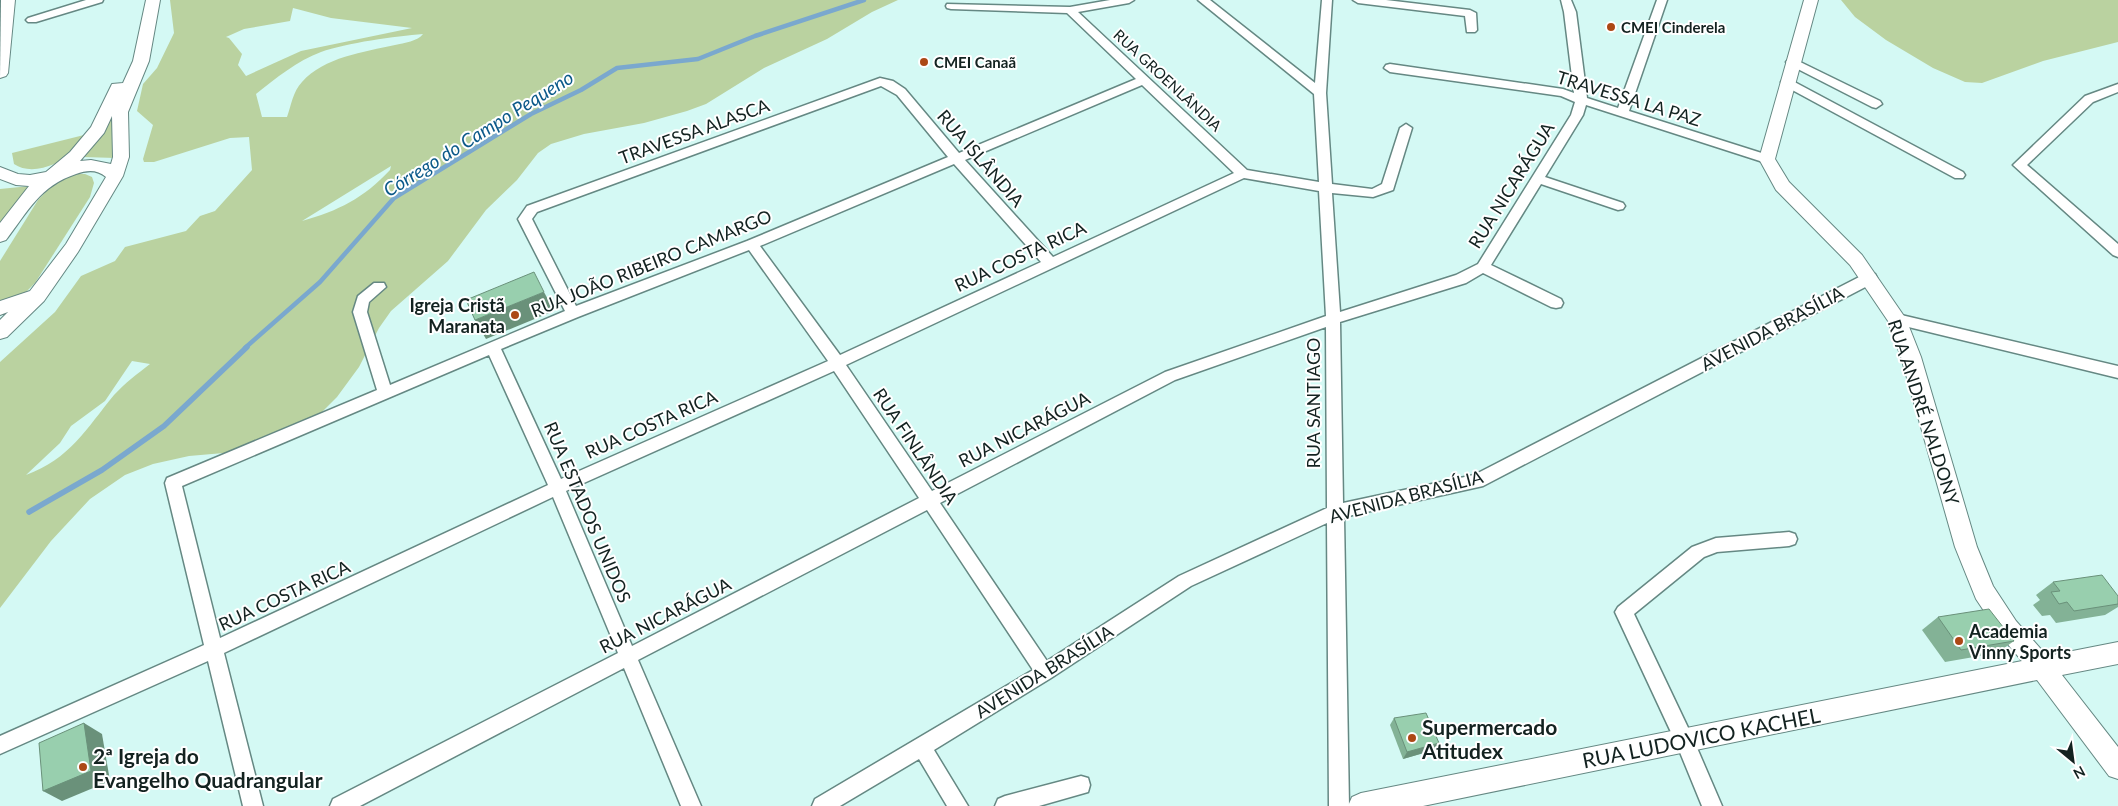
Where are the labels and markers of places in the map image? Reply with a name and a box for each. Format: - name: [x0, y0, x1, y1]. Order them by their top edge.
- place label: CMEI Cinderela: [1621, 18, 1725, 36]
- marker: CMEI Cinderela: [1605, 21, 1617, 33]
- place label: CMEI Canaã: [934, 53, 1016, 71]
- marker: CMEI Canaã: [918, 56, 930, 68]
- place label: Igreja Cristã Maranata: [409, 294, 505, 337]
- marker: Igreja Cristã Maranata: [509, 309, 521, 321]
- place label: Academia Vinny Sports: [1968, 620, 2071, 663]
- marker: Academia Vinny Sports: [1953, 635, 1965, 647]
- place label: Supermercado Atitudex: [1421, 714, 1557, 763]
- marker: Supermercado Atitudex: [1406, 732, 1418, 744]
- place label: 2ª Igreja do Evangelho Quadrangular: [93, 743, 323, 792]
- marker: 2ª Igreja do Evangelho Quadrangular: [77, 761, 89, 773]

